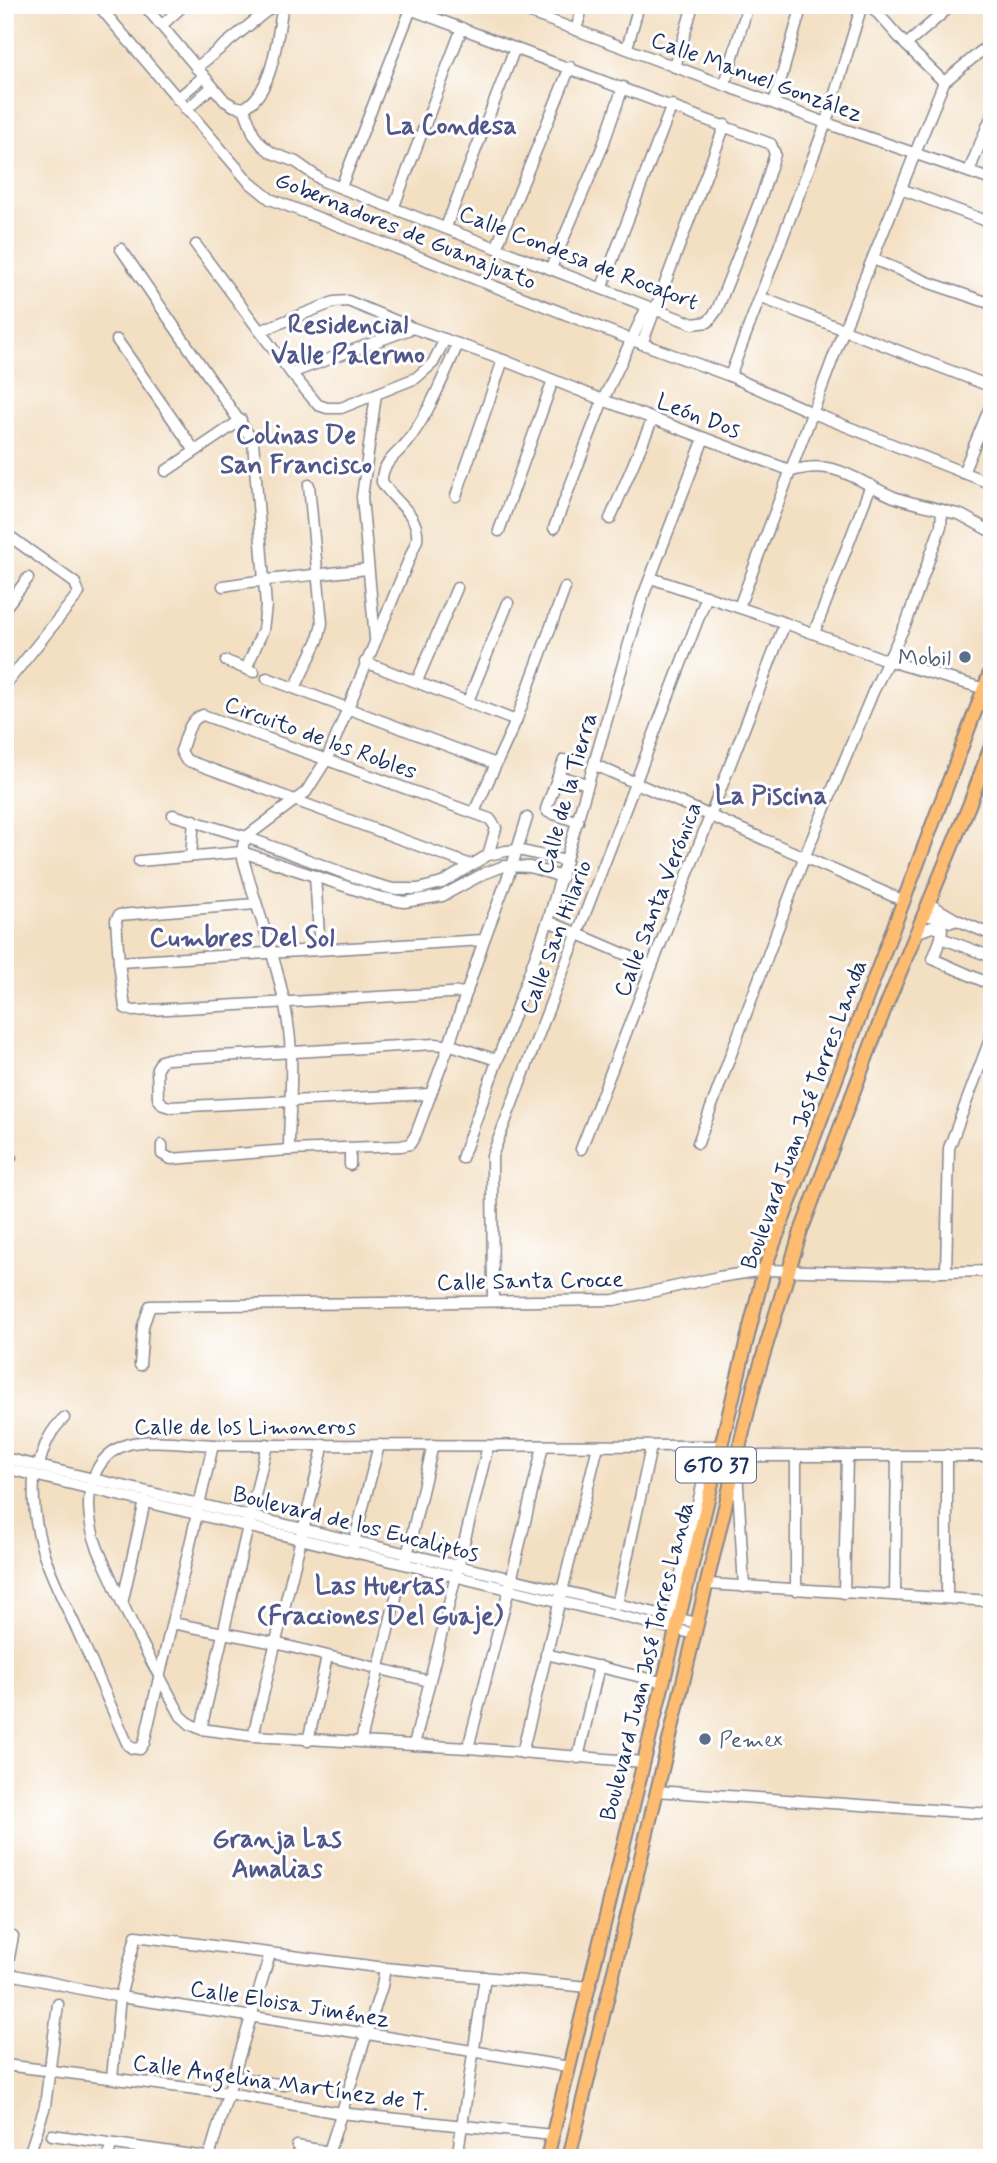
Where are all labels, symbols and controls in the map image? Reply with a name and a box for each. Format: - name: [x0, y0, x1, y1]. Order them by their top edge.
- street label: Calle Manuel González: [646, 26, 866, 130]
- district label: La Condesa: [385, 110, 517, 144]
- street label: Gobernadores de Guanajuato: [270, 166, 540, 298]
- street label: Calle Condesa de Rocafort: [454, 199, 702, 319]
- district label: Residencial Valle Palermo: [271, 309, 425, 373]
- street label: León Dos: [652, 387, 744, 447]
- district label: Colinas De San Francisco: [220, 419, 372, 483]
- place label: Mobil: [898, 644, 951, 674]
- marker: Mobil: [957, 649, 973, 665]
- street label: Circuito de los Robles: [220, 690, 421, 788]
- street label: Calle de la Tierra: [530, 709, 605, 878]
- district label: La Piscina: [715, 780, 827, 814]
- street label: Calle Santa Verónica: [608, 798, 710, 1001]
- street label: Calle San Hilario: [514, 856, 600, 1019]
- district label: Cumbres Del Sol: [150, 922, 334, 956]
- street label: Boulevard Juan José Torres Landa: [735, 956, 875, 1274]
- street label: Calle Santa Crocce: [436, 1265, 624, 1299]
- street label: Calle de los Limoneros: [134, 1413, 356, 1443]
- road number: GTO 37: [676, 1448, 756, 1482]
- street label: Boulevard de los Eucaliptos: [229, 1480, 482, 1570]
- street label: Boulevard Juan José Torres Landa: [594, 1499, 702, 1824]
- district label: Las Huertas (Fracciones Del Guaje): [257, 1570, 504, 1635]
- place label: Pemex: [719, 1726, 783, 1756]
- marker: Pemex: [697, 1731, 713, 1747]
- district label: Granja Las Amalias: [212, 1823, 342, 1887]
- street label: Calle Eloisa Jiménez: [188, 1974, 392, 2036]
- street label: Calle Angelina Martínez de T.: [130, 2048, 431, 2122]

